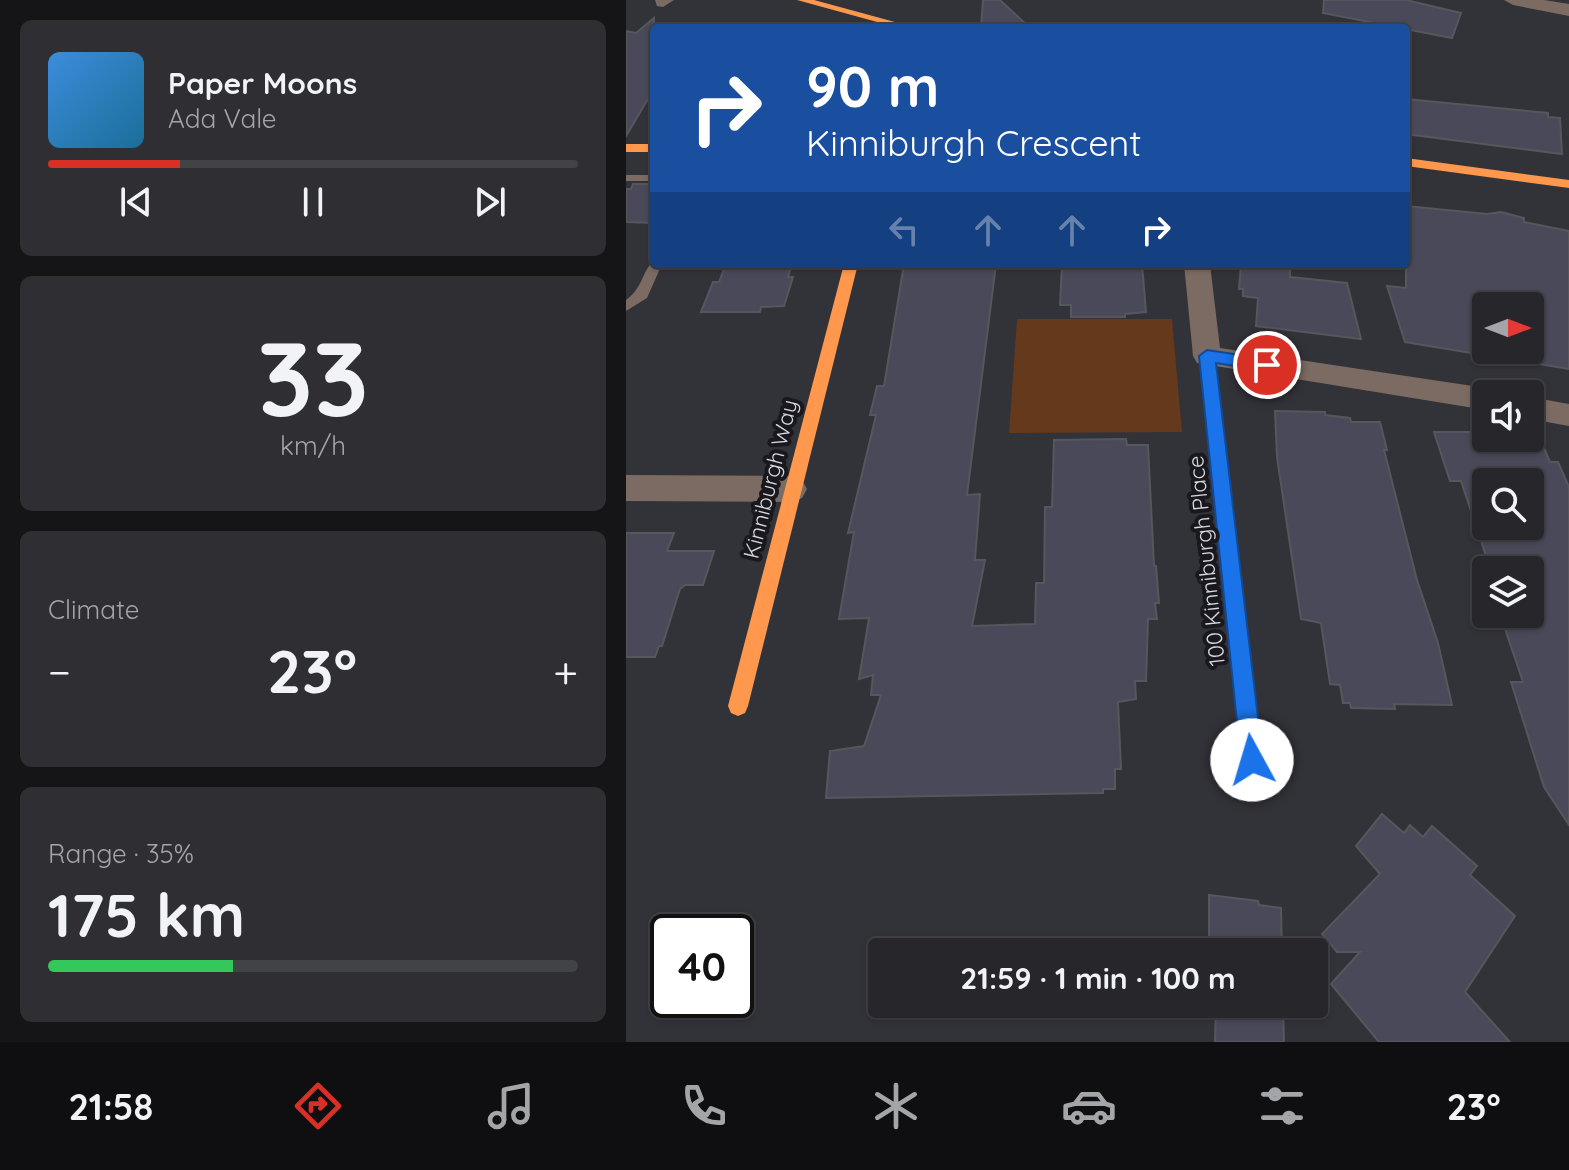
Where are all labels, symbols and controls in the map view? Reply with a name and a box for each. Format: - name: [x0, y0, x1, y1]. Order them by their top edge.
- text: 90 m: [806, 51, 940, 121]
- icon: right: [674, 56, 778, 160]
- text: Paper Moons: [168, 64, 357, 102]
- text: Ada Vale: [168, 102, 277, 135]
- text: Kinniburgh Crescent: [806, 120, 1141, 165]
- icon: previous: [114, 180, 158, 224]
- icon: pause: [291, 180, 335, 224]
- icon: next: [468, 180, 512, 224]
- icon: left: [882, 208, 926, 252]
- icon: ahead: [966, 208, 1010, 252]
- icon: ahead: [1050, 208, 1094, 252]
- icon: right: [1134, 208, 1178, 252]
- north arrow: [1472, 292, 1544, 364]
- map controls: [1472, 292, 1544, 628]
- text: 33: [257, 312, 369, 442]
- pin: [1233, 331, 1301, 399]
- icon: arrive: [1245, 343, 1289, 387]
- button: sound: [1472, 380, 1544, 452]
- street label: Kinniburgh Way: [737, 397, 803, 561]
- text: km/h: [280, 429, 346, 462]
- street label: 100 Kinniburgh Place: [1181, 454, 1231, 668]
- button: search: [1472, 468, 1544, 540]
- button: layers: [1472, 556, 1544, 628]
- text: Climate: [48, 593, 139, 626]
- text: 23°: [267, 633, 357, 708]
- text: −: [48, 644, 71, 699]
- text: +: [553, 644, 578, 699]
- position arrow: [1210, 718, 1294, 802]
- text: Range · 35%: [48, 837, 194, 870]
- text: 175 km: [48, 877, 245, 952]
- speed limit sign: 40: [650, 914, 754, 1018]
- text: 21:59 · 1 min · 100 m: [960, 959, 1236, 997]
- icon: directions: [290, 1078, 346, 1134]
- icon: music: [483, 1078, 539, 1134]
- icon: phone: [676, 1078, 732, 1134]
- icon: climate: [868, 1078, 924, 1134]
- icon: car: [1061, 1078, 1117, 1134]
- icon: filters: [1254, 1078, 1310, 1134]
- text: 21:58: [68, 1084, 153, 1129]
- text: 23°: [1447, 1084, 1501, 1129]

